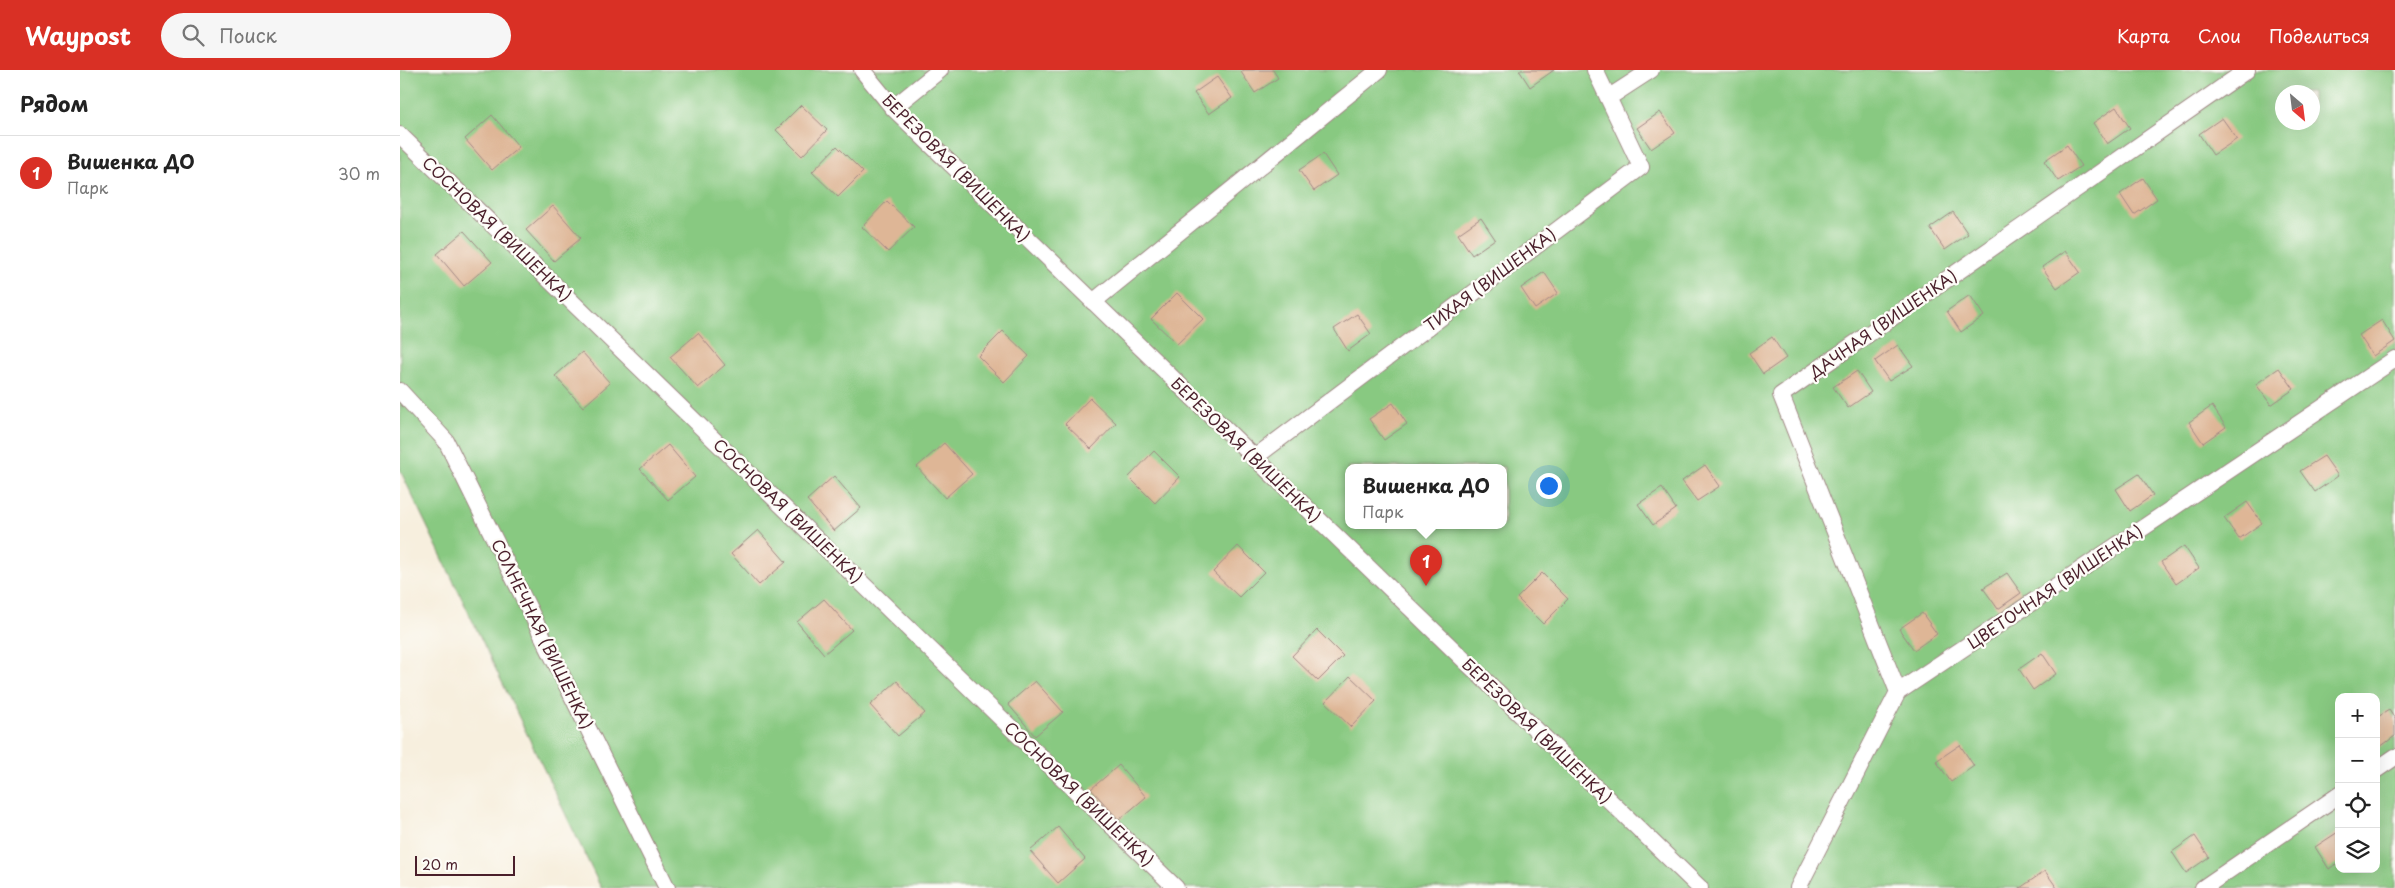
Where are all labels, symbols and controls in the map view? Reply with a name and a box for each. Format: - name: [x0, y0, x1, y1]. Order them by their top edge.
- search box: [161, 13, 511, 58]
- text: Waypost: [25, 17, 131, 53]
- icon: search: [179, 21, 207, 49]
- text: Поиск: [219, 21, 277, 49]
- text: Карта: [2117, 22, 2170, 49]
- text: Слои: [2198, 22, 2241, 49]
- text: Поделиться: [2269, 22, 2370, 49]
- north arrow: [2275, 85, 2320, 130]
- text: Рядом: [20, 87, 88, 119]
- street label: БЕРЕЗОВАЯ (ВИШЕНКА): [877, 88, 1036, 247]
- text: Вишенка ДО: [67, 147, 195, 175]
- street label: СОСНОВАЯ (ВИШЕНКА): [418, 150, 578, 306]
- text: 1: [32, 161, 40, 185]
- text: 30 m: [338, 161, 380, 185]
- text: Парк: [67, 175, 108, 199]
- street label: ТИХАЯ (ВИШЕНКА): [1419, 222, 1560, 337]
- street label: ДАЧНАЯ (ВИШЕНКА): [1803, 263, 1961, 384]
- street label: БЕРЕЗОВАЯ (ВИШЕНКА): [1166, 371, 1327, 527]
- street label: СОСНОВАЯ (ВИШЕНКА): [709, 432, 869, 588]
- popup: [1345, 464, 1507, 529]
- text: Вишенка ДО: [1362, 471, 1490, 499]
- your location: [1536, 473, 1562, 499]
- text: Парк: [1362, 499, 1404, 523]
- street label: ЦВЕТОЧНАЯ (ВИШЕНКА): [1962, 518, 2147, 654]
- street label: СОЛНЕЧНАЯ (ВИШЕНКА): [486, 534, 599, 733]
- pin: 1: [1410, 545, 1442, 586]
- street label: БЕРЕЗОВАЯ (ВИШЕНКА): [1457, 652, 1618, 808]
- map controls: [2335, 693, 2380, 873]
- button: +: [2335, 693, 2380, 738]
- street label: СОСНОВАЯ (ВИШЕНКА): [1000, 715, 1160, 871]
- button: −: [2335, 738, 2380, 783]
- button: locate: [2335, 783, 2380, 828]
- button: layers: [2335, 828, 2380, 873]
- scale bar: [415, 853, 515, 876]
- text: 20 m: [422, 854, 458, 875]

